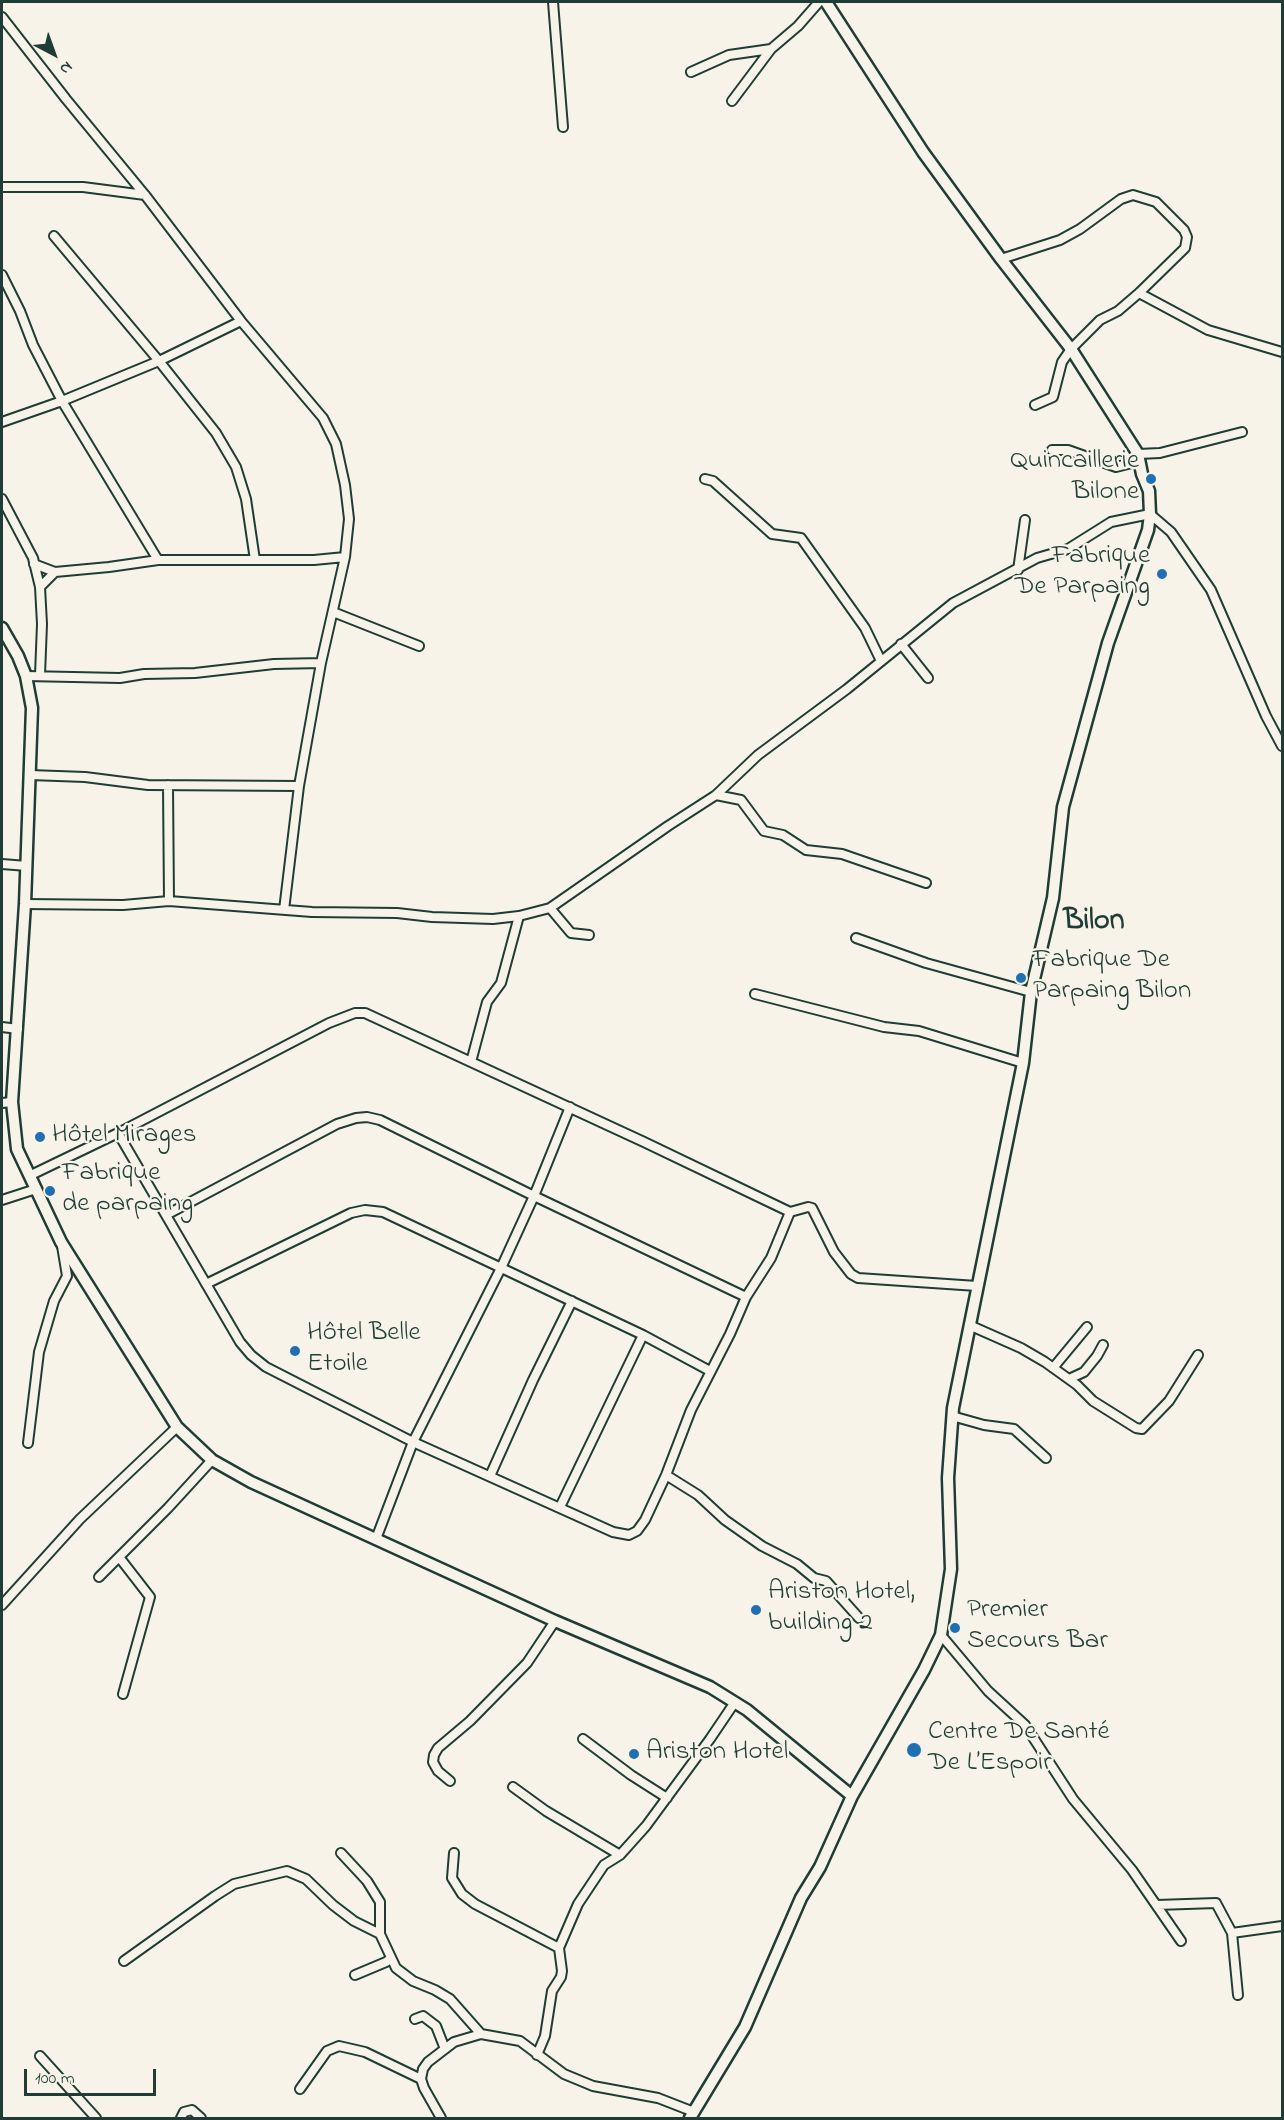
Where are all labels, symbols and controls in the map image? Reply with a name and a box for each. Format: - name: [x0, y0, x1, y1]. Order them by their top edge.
- north arrow: [24, 24, 84, 84]
- text: N: [54, 55, 78, 80]
- place label: Quincaillerie Bilone: [1010, 447, 1139, 510]
- marker: Quincaillerie Bilone: [1144, 472, 1158, 486]
- place label: Fabrique De Parpaing: [1015, 542, 1150, 605]
- marker: Fabrique De Parpaing: [1155, 567, 1169, 581]
- district label: Bilon: [1063, 905, 1125, 941]
- place label: Fabrique De Parpaing Bilon: [1033, 946, 1191, 1009]
- marker: Fabrique De Parpaing Bilon: [1014, 971, 1028, 985]
- place label: Hôtel Mirages: [52, 1121, 196, 1153]
- marker: Hôtel Mirages: [33, 1130, 47, 1144]
- place label: Fabrique de parpaing: [62, 1159, 193, 1222]
- marker: Fabrique de parpaing: [43, 1184, 57, 1198]
- place label: Hôtel Belle Etoile: [307, 1319, 421, 1382]
- marker: Hôtel Belle Etoile: [288, 1344, 302, 1358]
- place label: Ariston Hotel, building 2: [768, 1578, 915, 1641]
- place label: Premier Secours Bar: [967, 1596, 1108, 1659]
- marker: Ariston Hotel, building 2: [749, 1603, 763, 1617]
- marker: Premier Secours Bar: [948, 1621, 962, 1635]
- place label: Centre De Santé De L’Espoir: [928, 1718, 1110, 1781]
- place label: Ariston Hotel: [646, 1738, 788, 1770]
- marker: Centre De Santé De L’Espoir: [905, 1741, 923, 1759]
- marker: Ariston Hotel: [627, 1747, 641, 1761]
- scale bar: [27, 2057, 159, 2095]
- text: 100 m: [35, 2066, 75, 2092]

